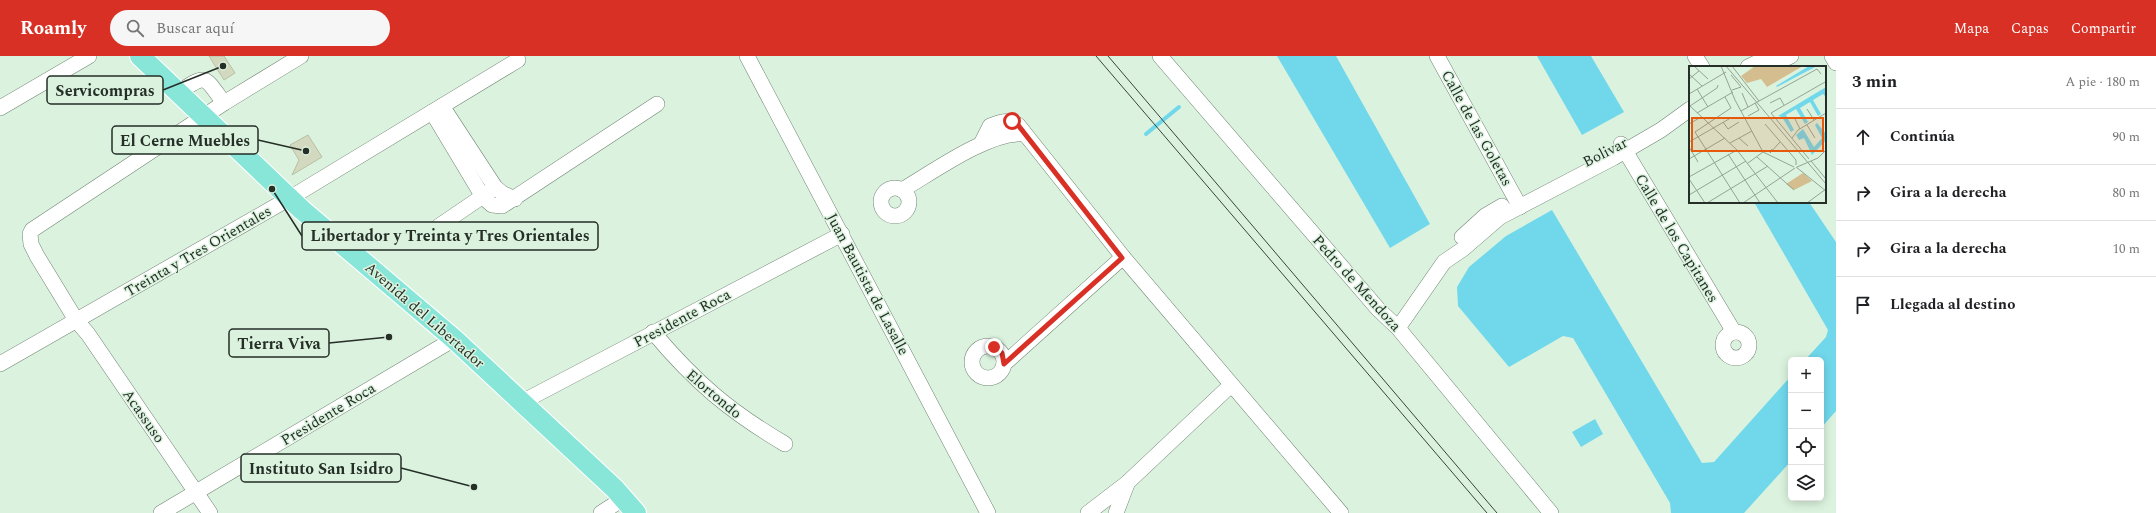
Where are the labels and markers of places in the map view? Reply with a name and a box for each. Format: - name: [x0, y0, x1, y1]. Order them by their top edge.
- callout: Servicompras: [47, 76, 163, 104]
- callout: El Cerne Muebles: [112, 126, 258, 154]
- callout: Libertador y Treinta y Tres Orientales: [302, 222, 598, 250]
- callout: Tierra Viva: [229, 329, 329, 357]
- callout: Instituto San Isidro: [241, 454, 401, 482]

